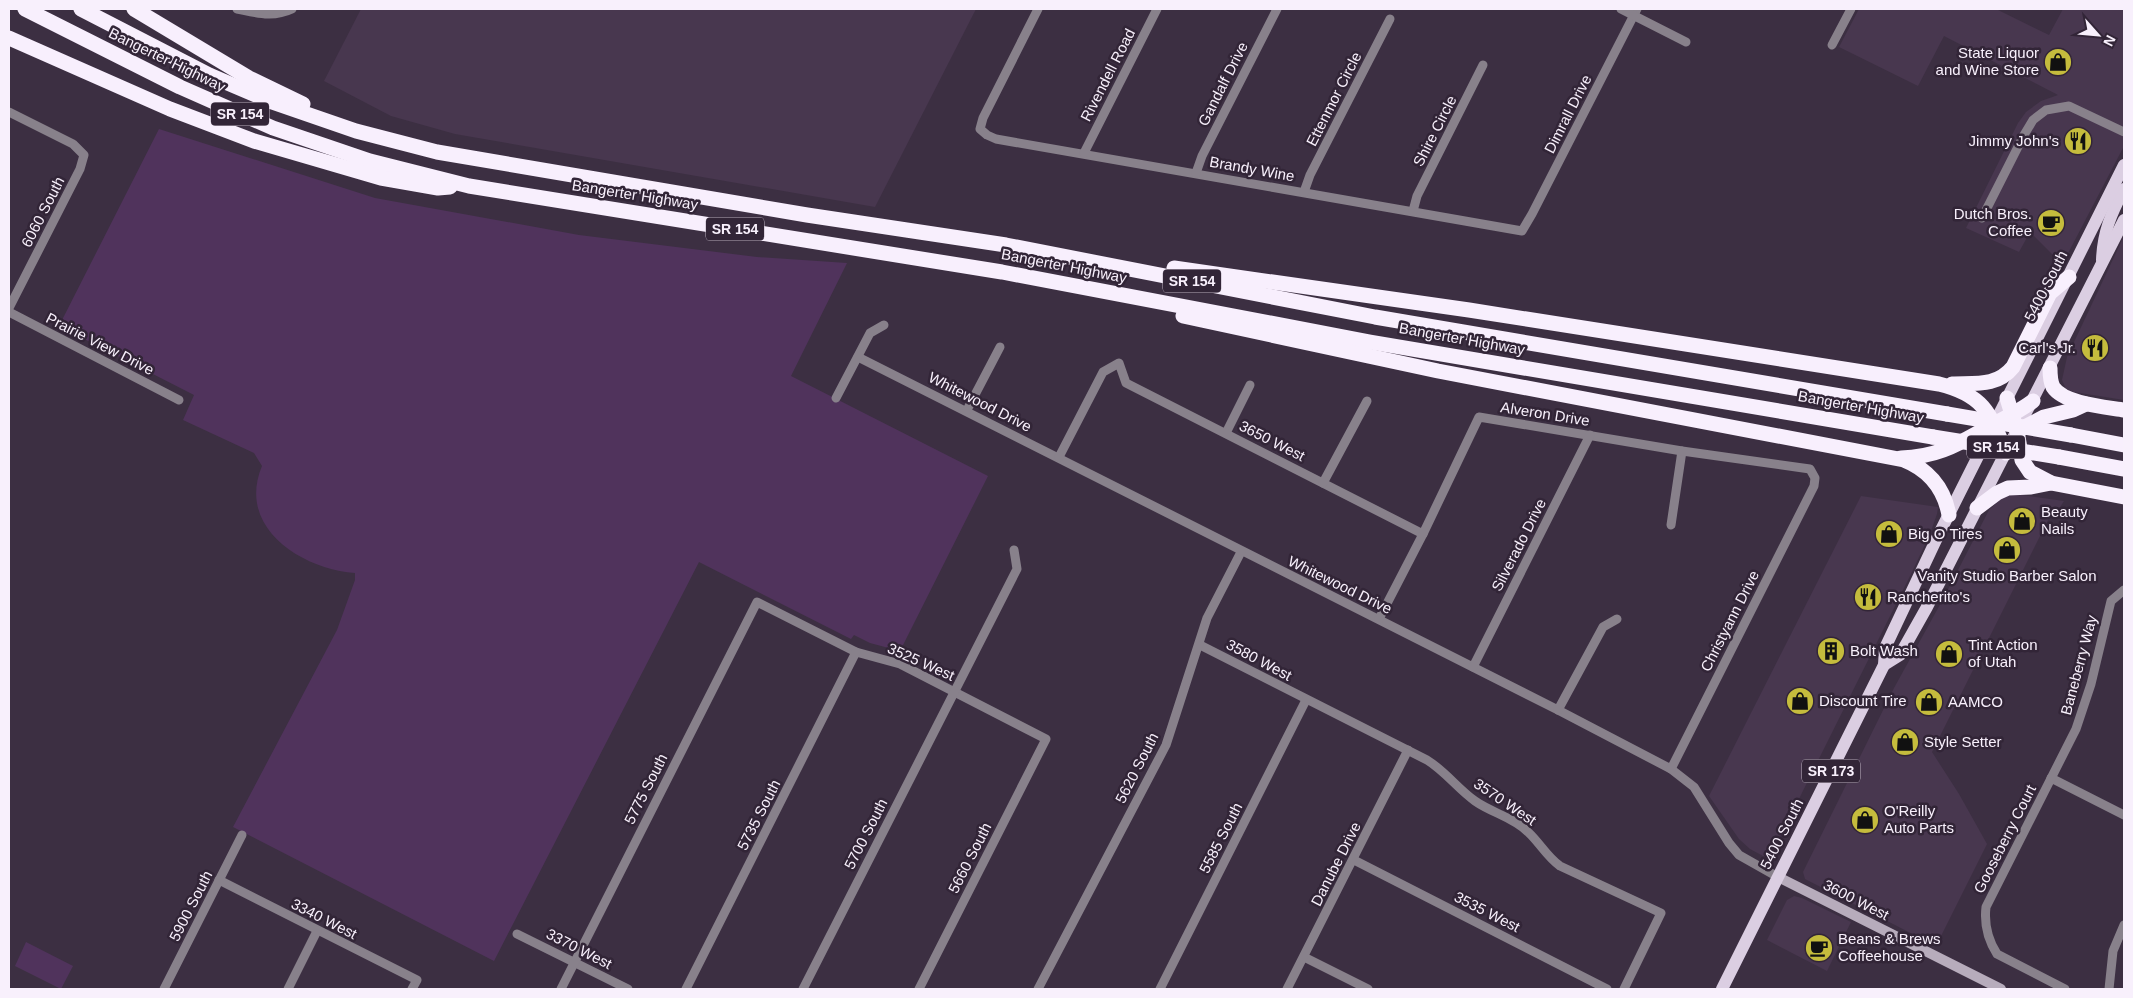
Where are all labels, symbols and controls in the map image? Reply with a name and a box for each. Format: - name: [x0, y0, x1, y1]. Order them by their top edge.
- north arrow: [2073, 10, 2123, 60]
- street label: Bangerter Highway: [106, 24, 229, 95]
- street label: Rivendell Road: [1077, 26, 1138, 124]
- text: N: [2100, 33, 2119, 49]
- street label: Gandalf Drive: [1194, 39, 1251, 128]
- place label: State Liquor and Wine Store: [1936, 44, 2039, 78]
- shop icon: State Liquor and Wine Store: [2043, 47, 2073, 77]
- street label: Ettenmor Circle: [1303, 49, 1365, 149]
- street label: Dimrall Drive: [1540, 72, 1595, 156]
- street label: Shire Circle: [1409, 92, 1460, 169]
- road number: SR 154: [211, 102, 269, 126]
- restaurant icon: Jimmy John's: [2063, 126, 2093, 156]
- place label: Jimmy John's: [1969, 132, 2059, 149]
- street label: Brandy Wine: [1208, 153, 1296, 184]
- street label: 6060 South: [18, 174, 68, 250]
- street label: Bangerter Highway: [571, 176, 700, 213]
- place label: Dutch Bros. Coffee: [1954, 205, 2032, 239]
- cafe icon: Dutch Bros. Coffee: [2036, 208, 2066, 238]
- road number: SR 154: [706, 218, 764, 240]
- street label: Bangerter Highway: [1000, 245, 1129, 286]
- street label: 5400 South: [2021, 248, 2071, 324]
- road number: SR 154: [1163, 270, 1221, 292]
- street label: Prairie View Drive: [43, 309, 157, 378]
- street label: Bangerter Highway: [1398, 319, 1527, 358]
- restaurant icon: Carl's Jr.: [2080, 333, 2110, 363]
- place label: Carl's Jr.: [2018, 339, 2076, 356]
- street label: Whitewood Drive: [926, 368, 1035, 435]
- street label: Bangerter Highway: [1797, 387, 1926, 426]
- street label: Alveron Drive: [1499, 398, 1591, 429]
- street label: 3650 West: [1237, 417, 1309, 465]
- road number: SR 154: [1967, 436, 2025, 458]
- street label: Silverado Drive: [1488, 496, 1549, 594]
- place label: Beauty Nails: [2041, 503, 2088, 537]
- shop icon: Beauty Nails: [2007, 506, 2037, 536]
- shop icon: Big O Tires: [1874, 519, 1904, 549]
- place label: Big O Tires: [1908, 525, 1982, 542]
- shop icon: Vanity Studio Barber Salon: [1992, 535, 2022, 565]
- street label: Whitewood Drive: [1286, 552, 1395, 617]
- place label: Vanity Studio Barber Salon: [1918, 567, 2097, 584]
- street label: Christyann Drive: [1697, 568, 1762, 674]
- restaurant icon: Rancherito's: [1853, 582, 1883, 612]
- place label: Rancherito's: [1887, 588, 1970, 605]
- street label: Baneberry Way: [2057, 613, 2100, 717]
- street label: 3580 West: [1224, 635, 1295, 684]
- building icon: Bolt Wash: [1816, 636, 1846, 666]
- place label: Tint Action of Utah: [1968, 636, 2037, 670]
- street label: 3525 West: [885, 639, 958, 684]
- shop icon: Tint Action of Utah: [1934, 639, 1964, 669]
- place label: Bolt Wash: [1850, 642, 1918, 659]
- shop icon: Discount Tire: [1785, 686, 1815, 716]
- shop icon: AAMCO: [1914, 687, 1944, 717]
- place label: Discount Tire: [1819, 692, 1907, 709]
- place label: AAMCO: [1948, 693, 2003, 710]
- shop icon: Style Setter: [1890, 727, 1920, 757]
- street label: 5620 South: [1112, 730, 1162, 806]
- place label: Style Setter: [1924, 733, 2002, 750]
- street label: 5775 South: [621, 751, 671, 827]
- road number: SR 173: [1802, 759, 1860, 782]
- street label: 3570 West: [1471, 775, 1540, 829]
- street label: 5735 South: [734, 777, 784, 853]
- street label: Gooseberry Court: [1970, 781, 2040, 896]
- street label: 5700 South: [841, 796, 891, 872]
- street label: 5400 South: [1757, 796, 1807, 872]
- street label: 5585 South: [1196, 800, 1246, 876]
- place label: O'Reilly Auto Parts: [1884, 802, 1954, 836]
- shop icon: O'Reilly Auto Parts: [1850, 805, 1880, 835]
- street label: Danube Drive: [1307, 819, 1364, 908]
- street label: 5660 South: [945, 820, 995, 896]
- street label: 5900 South: [166, 868, 216, 944]
- street label: 3600 West: [1821, 876, 1893, 924]
- street label: 3535 West: [1452, 888, 1524, 936]
- street label: 3340 West: [289, 895, 361, 943]
- street label: 3370 West: [544, 925, 616, 973]
- place label: Beans & Brews Coffeehouse: [1838, 930, 1941, 964]
- cafe icon: Beans & Brews Coffeehouse: [1804, 933, 1834, 963]

